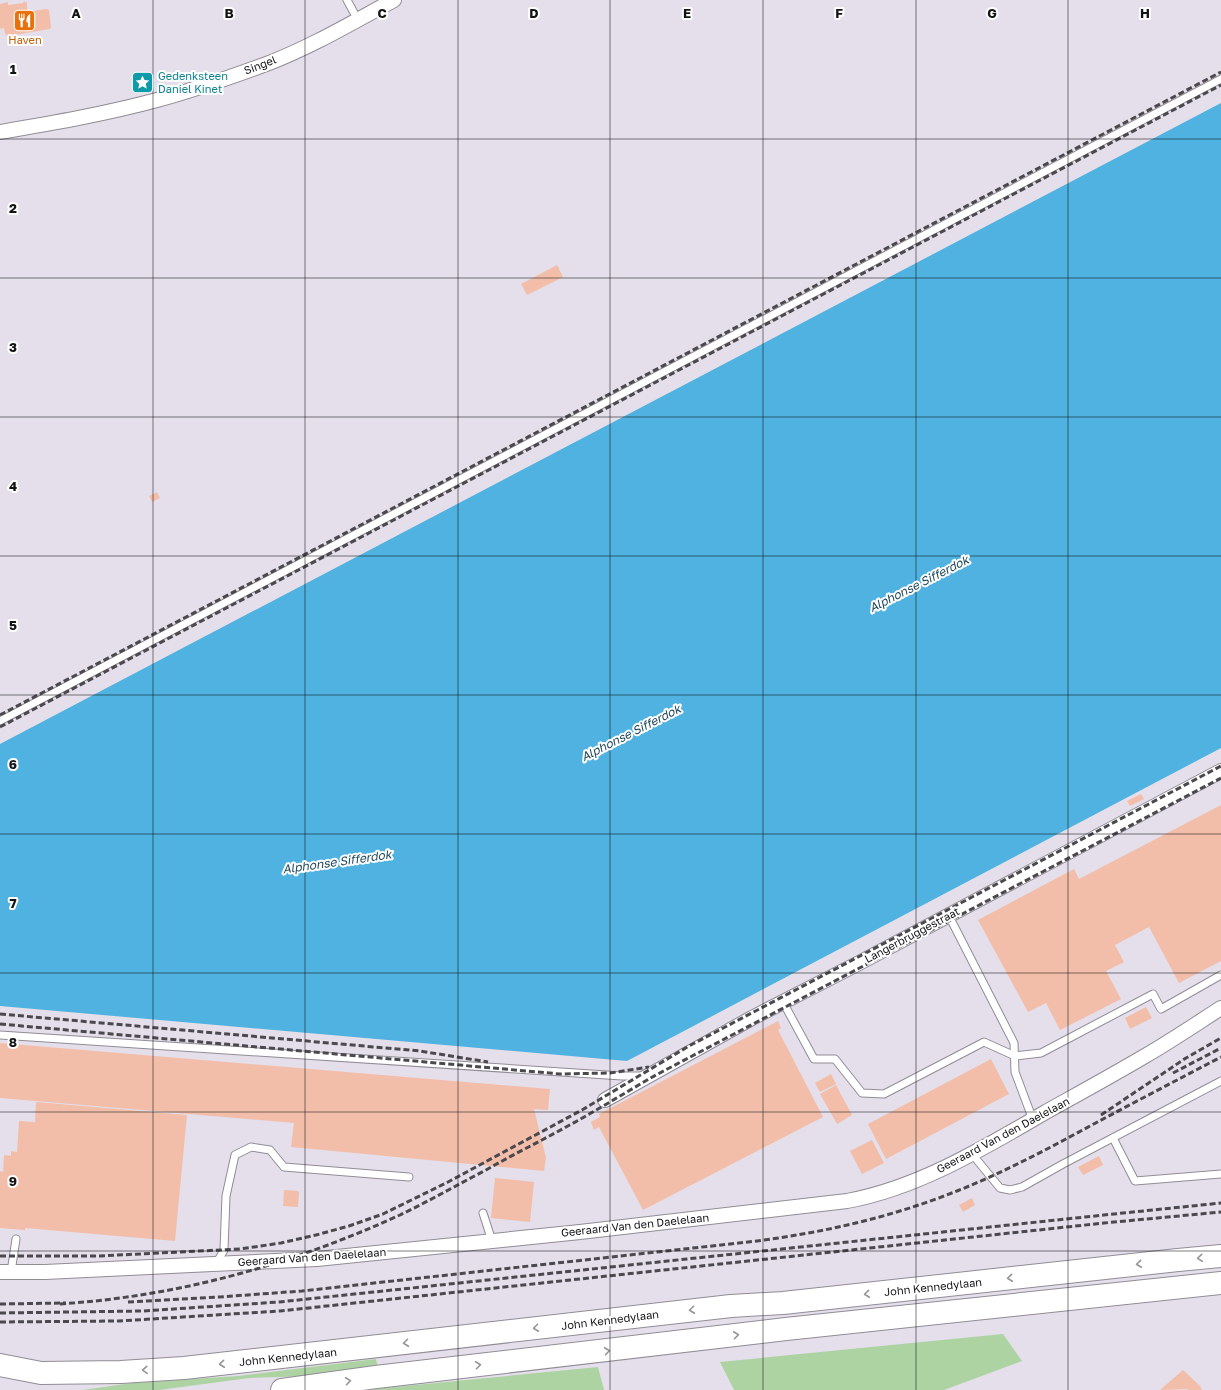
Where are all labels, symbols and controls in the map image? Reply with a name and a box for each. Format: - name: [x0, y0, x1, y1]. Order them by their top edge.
- text: A: [71, 5, 81, 21]
- text: B: [224, 5, 234, 21]
- text: C: [377, 5, 387, 21]
- text: D: [529, 5, 539, 21]
- text: E: [683, 5, 691, 21]
- text: F: [835, 5, 843, 21]
- text: G: [987, 5, 997, 21]
- text: H: [1140, 5, 1150, 21]
- restaurant icon: Haven: [12, 7, 38, 33]
- place label: Haven: [8, 33, 42, 46]
- street label: Singel: [242, 52, 278, 77]
- text: 1: [10, 61, 17, 77]
- place icon: Gedenksteen Daniel Kinet: [129, 69, 155, 95]
- place label: Gedenksteen Daniel Kinet: [158, 69, 228, 95]
- text: 2: [9, 200, 17, 216]
- text: 3: [9, 339, 17, 355]
- text: 4: [9, 478, 17, 494]
- water label: Alphonse Sifferdok: [866, 551, 972, 615]
- text: 5: [9, 617, 17, 633]
- water label: Alphonse Sifferdok: [578, 700, 684, 764]
- text: 6: [9, 756, 17, 772]
- water label: Alphonse Sifferdok: [281, 846, 394, 877]
- text: 7: [9, 895, 17, 911]
- street label: Langerbruggestraat: [862, 904, 961, 965]
- text: 8: [9, 1034, 17, 1050]
- street label: Geeraard Van den Daelelaan: [934, 1094, 1071, 1175]
- text: 9: [9, 1173, 17, 1189]
- street label: Geeraard Van den Daelelaan: [560, 1210, 710, 1239]
- street label: Geeraard Van den Daelelaan: [237, 1245, 387, 1268]
- one-way arrow: [1197, 1254, 1203, 1263]
- one-way arrow: [1136, 1259, 1142, 1268]
- one-way arrow: [1007, 1273, 1013, 1282]
- street label: John Kennedylaan: [883, 1275, 983, 1298]
- one-way arrow: [864, 1289, 870, 1298]
- one-way arrow: [689, 1306, 696, 1315]
- street label: John Kennedylaan: [560, 1307, 660, 1332]
- one-way arrow: [532, 1324, 539, 1333]
- one-way arrow: [733, 1331, 739, 1340]
- one-way arrow: [403, 1339, 409, 1348]
- street label: John Kennedylaan: [238, 1345, 338, 1368]
- one-way arrow: [604, 1346, 610, 1355]
- one-way arrow: [218, 1359, 225, 1368]
- one-way arrow: [475, 1361, 481, 1370]
- one-way arrow: [142, 1366, 148, 1375]
- one-way arrow: [345, 1377, 352, 1386]

